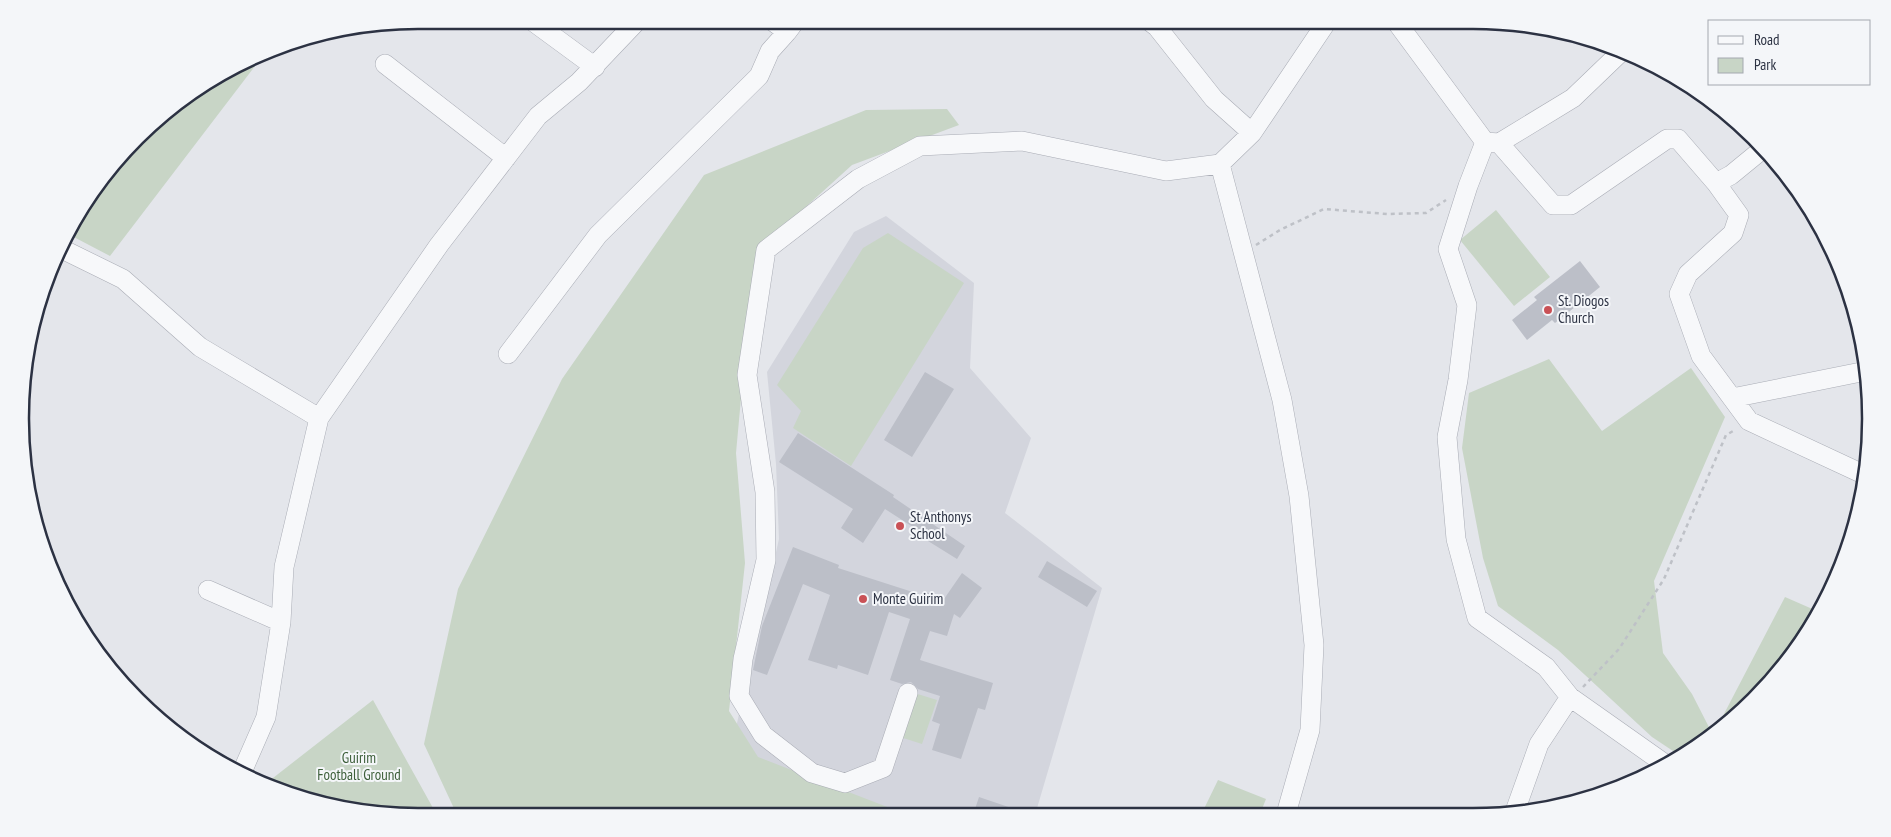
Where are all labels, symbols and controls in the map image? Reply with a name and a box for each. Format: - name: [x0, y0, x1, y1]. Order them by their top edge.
- legend: [1708, 20, 1871, 85]
- text: Road: [1754, 30, 1780, 49]
- text: Park: [1754, 55, 1776, 74]
- place label: St. Diogos Church: [1558, 291, 1609, 327]
- marker: St. Diogos Church: [1542, 304, 1554, 316]
- place label: St Anthonys School: [910, 507, 972, 543]
- marker: St Anthonys School: [894, 520, 906, 532]
- place label: Monte Guirim: [873, 589, 943, 608]
- marker: Monte Guirim: [857, 593, 869, 605]
- park label: Guirim Football Ground: [317, 748, 401, 784]

